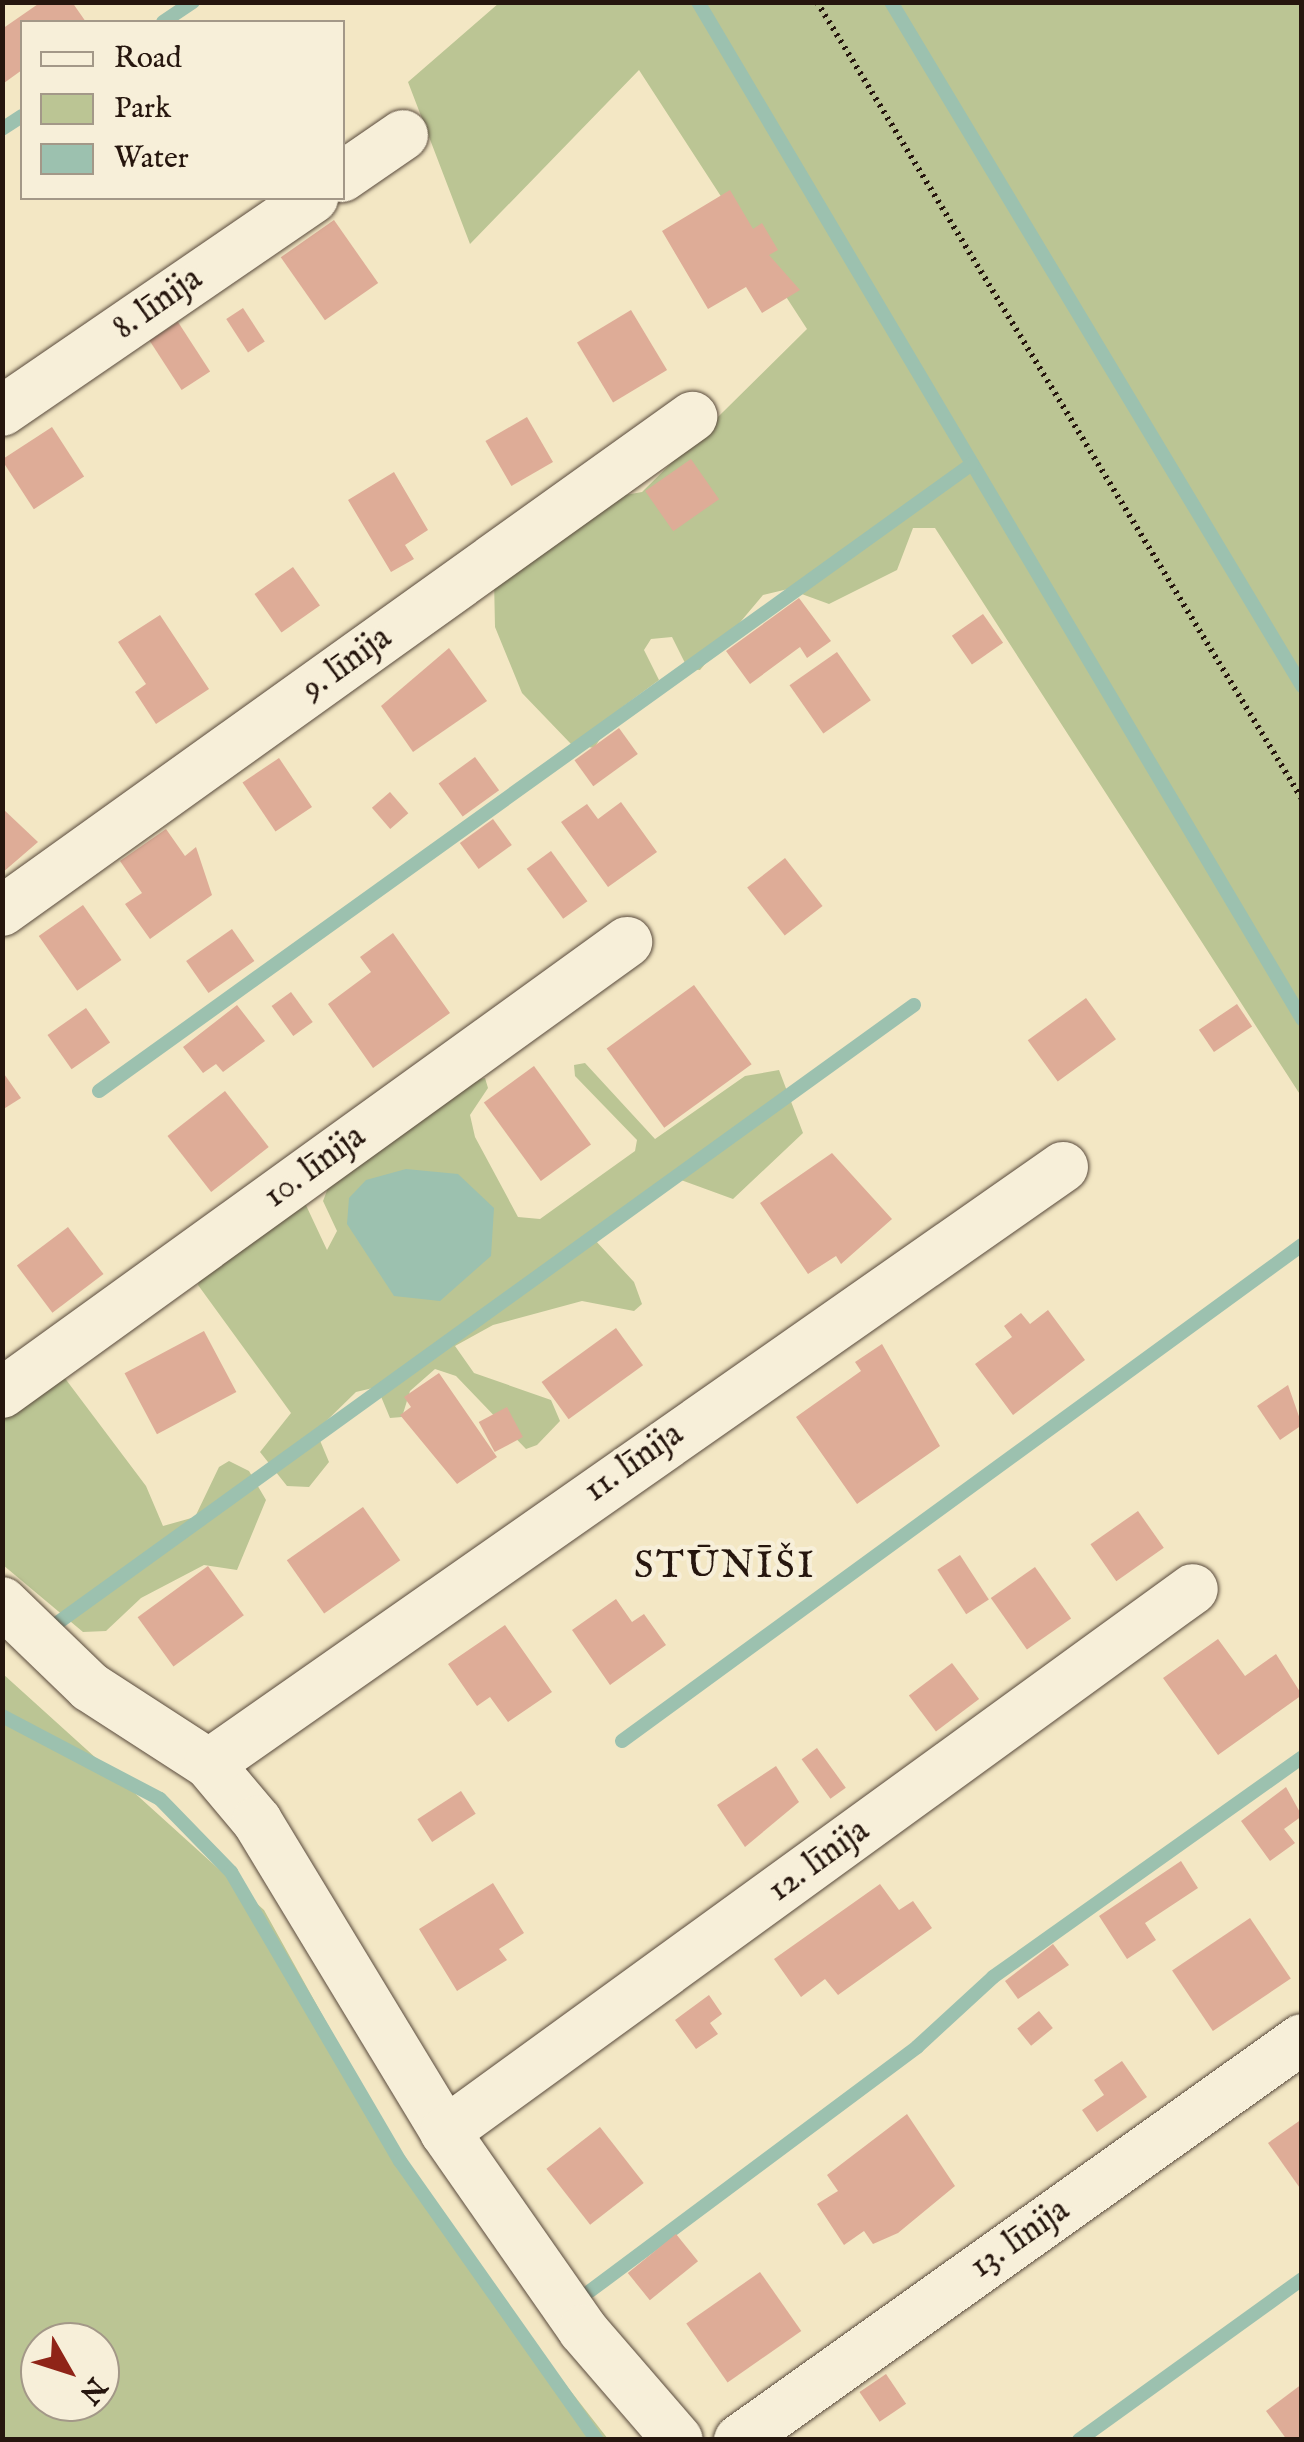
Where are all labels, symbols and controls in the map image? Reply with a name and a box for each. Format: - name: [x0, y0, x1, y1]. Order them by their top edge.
- legend: [20, 20, 345, 200]
- text: Road: [114, 40, 182, 78]
- text: Park: [114, 90, 171, 128]
- text: Water: [114, 140, 189, 178]
- street label: 8. līnija: [105, 258, 211, 350]
- street label: 9. līnija: [294, 617, 400, 711]
- street label: 10. līnija: [256, 1116, 374, 1218]
- street label: 11. līnija: [576, 1414, 692, 1512]
- district label: STŪNĪŠI: [634, 1545, 816, 1591]
- street label: 12. līnija: [760, 1810, 878, 1912]
- street label: 13. līnija: [962, 2190, 1078, 2288]
- north arrow: [20, 2322, 120, 2422]
- text: N: [71, 2369, 113, 2410]

